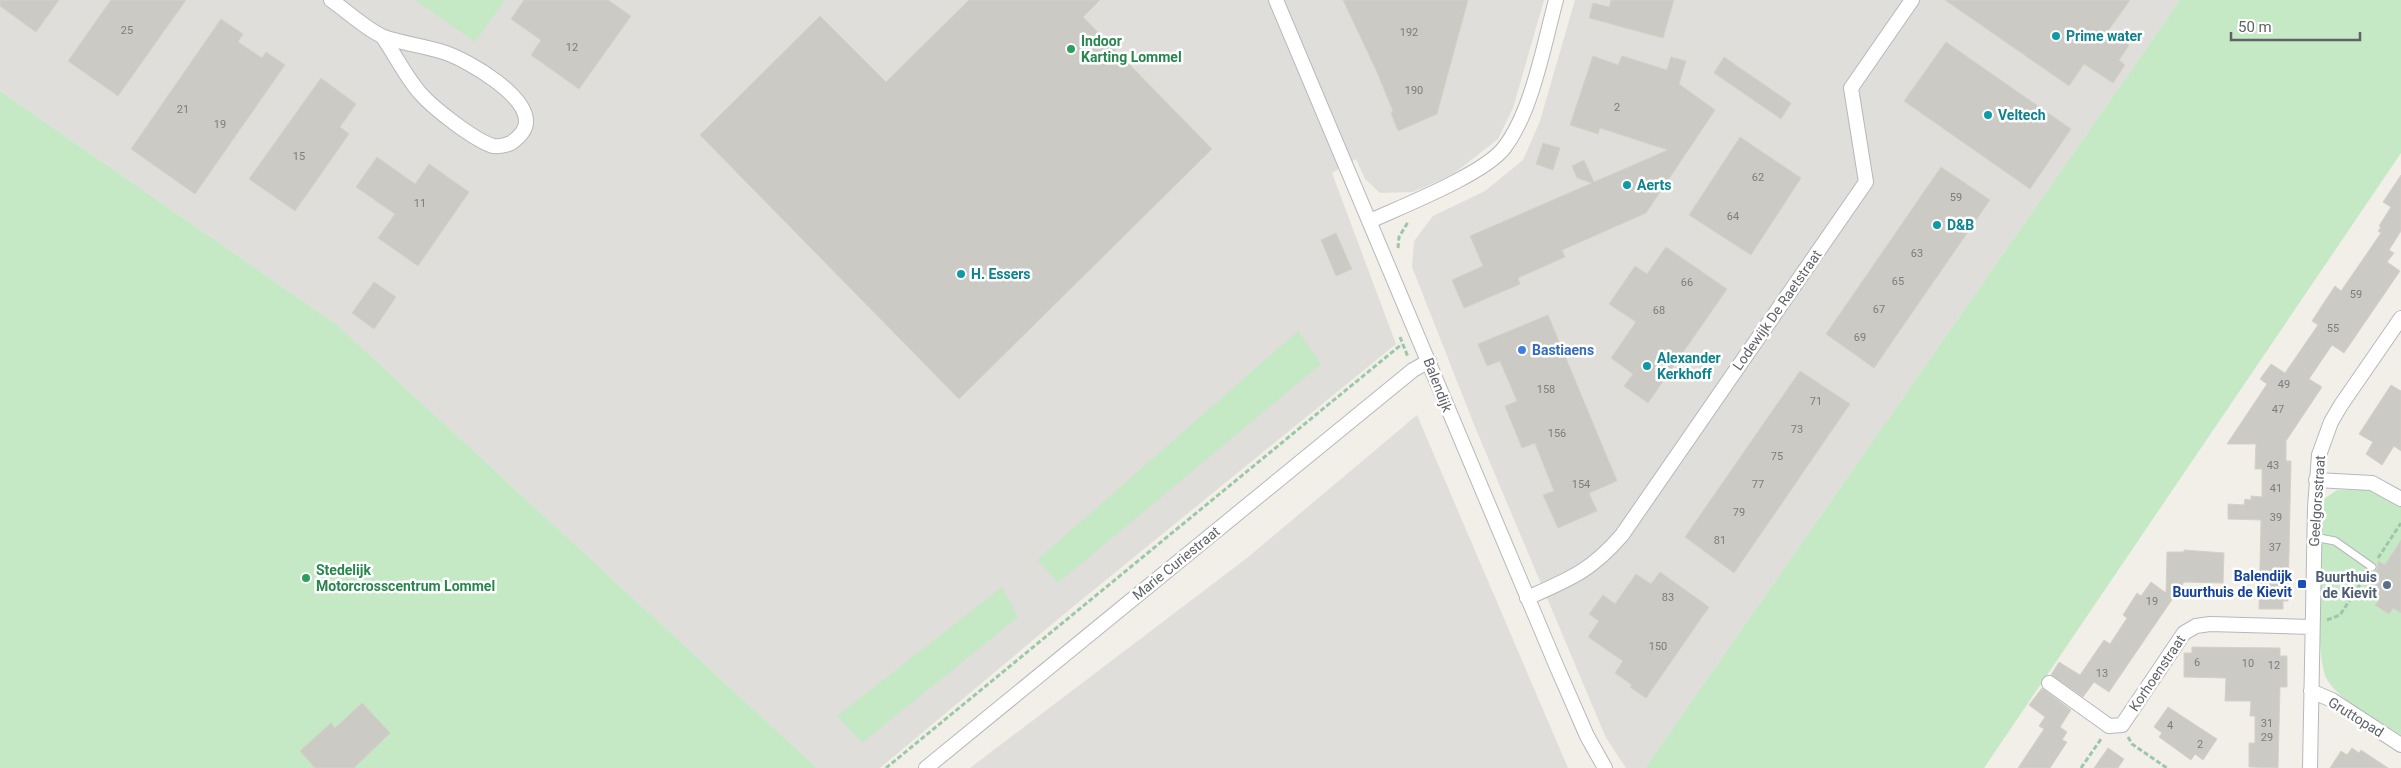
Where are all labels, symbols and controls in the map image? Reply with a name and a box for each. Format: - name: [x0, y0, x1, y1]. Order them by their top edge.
- scale bar: [2231, 10, 2360, 42]
- text: 50 m: [2238, 18, 2272, 36]
- house number: 25: [121, 24, 133, 37]
- house number: 192: [1400, 26, 1418, 39]
- place label: Prime water: [2066, 28, 2142, 44]
- marker: Prime water: [2050, 30, 2062, 42]
- place label: Indoor Karting Lommel: [1081, 33, 1182, 65]
- house number: 12: [566, 41, 578, 54]
- marker: Indoor Karting Lommel: [1065, 43, 1077, 55]
- house number: 190: [1405, 84, 1423, 97]
- house number: 2: [1614, 101, 1620, 114]
- house number: 21: [177, 103, 189, 116]
- place label: Veltech: [1998, 107, 2046, 123]
- marker: Veltech: [1982, 109, 1994, 121]
- house number: 19: [214, 118, 226, 131]
- house number: 15: [293, 150, 305, 163]
- house number: 62: [1752, 171, 1764, 184]
- place label: Aerts: [1637, 177, 1671, 193]
- marker: Aerts: [1621, 179, 1633, 191]
- house number: 59: [1950, 191, 1962, 204]
- house number: 11: [414, 197, 426, 210]
- house number: 64: [1727, 210, 1739, 223]
- place label: D&B: [1947, 217, 1974, 233]
- marker: D&B: [1931, 219, 1943, 231]
- street label: Lodewijk De Raetstraat: [1729, 246, 1825, 373]
- house number: 63: [1911, 247, 1923, 260]
- place label: H. Essers: [971, 266, 1031, 282]
- marker: H. Essers: [955, 268, 967, 280]
- house number: 65: [1892, 275, 1904, 288]
- house number: 66: [1681, 276, 1693, 289]
- house number: 59: [2350, 288, 2362, 301]
- house number: 67: [1873, 303, 1885, 316]
- house number: 68: [1653, 304, 1665, 317]
- house number: 55: [2327, 322, 2339, 335]
- house number: 69: [1854, 331, 1866, 344]
- place label: Bastiaens: [1532, 342, 1594, 358]
- marker: Bastiaens: [1516, 344, 1528, 356]
- place label: Alexander Kerkhoff: [1657, 350, 1721, 382]
- street label: Balendijk: [1420, 356, 1456, 415]
- marker: Alexander Kerkhoff: [1641, 360, 1653, 372]
- house number: 49: [2278, 378, 2290, 391]
- house number: 158: [1537, 383, 1555, 396]
- house number: 71: [1810, 395, 1822, 408]
- house number: 47: [2272, 403, 2284, 416]
- house number: 73: [1791, 423, 1803, 436]
- house number: 156: [1548, 427, 1566, 440]
- house number: 75: [1771, 450, 1783, 463]
- street label: Geelgorsstraat: [2306, 454, 2328, 547]
- house number: 43: [2267, 459, 2279, 472]
- house number: 154: [1572, 478, 1590, 491]
- house number: 77: [1752, 478, 1764, 491]
- house number: 41: [2270, 482, 2282, 495]
- house number: 79: [1733, 506, 1745, 519]
- house number: 39: [2270, 511, 2282, 524]
- street label: Marie Curiestraat: [1129, 523, 1223, 603]
- house number: 81: [1714, 534, 1726, 547]
- house number: 37: [2269, 541, 2281, 554]
- place label: Stedelijk Motorcrosscentrum Lommel: [316, 562, 495, 594]
- place label: Balendijk Buurthuis de Kievit: [2173, 568, 2293, 600]
- place label: Buurthuis de Kievit: [2316, 569, 2377, 601]
- marker: Stedelijk Motorcrosscentrum Lommel: [300, 572, 312, 584]
- marker: Balendijk Buurthuis de Kievit: [2296, 578, 2308, 590]
- marker: Buurthuis de Kievit: [2381, 579, 2393, 591]
- house number: 83: [1662, 591, 1674, 604]
- house number: 19: [2146, 595, 2158, 608]
- street label: Korhoenstraat: [2126, 632, 2189, 714]
- house number: 150: [1649, 640, 1667, 653]
- house number: 6: [2194, 656, 2200, 669]
- house number: 10: [2242, 657, 2254, 670]
- house number: 12: [2268, 659, 2280, 672]
- house number: 13: [2096, 667, 2108, 680]
- street label: Gruttopad: [2325, 694, 2387, 740]
- house number: 31: [2261, 717, 2273, 730]
- house number: 4: [2167, 719, 2173, 732]
- house number: 29: [2261, 731, 2273, 744]
- house number: 2: [2197, 738, 2203, 751]

